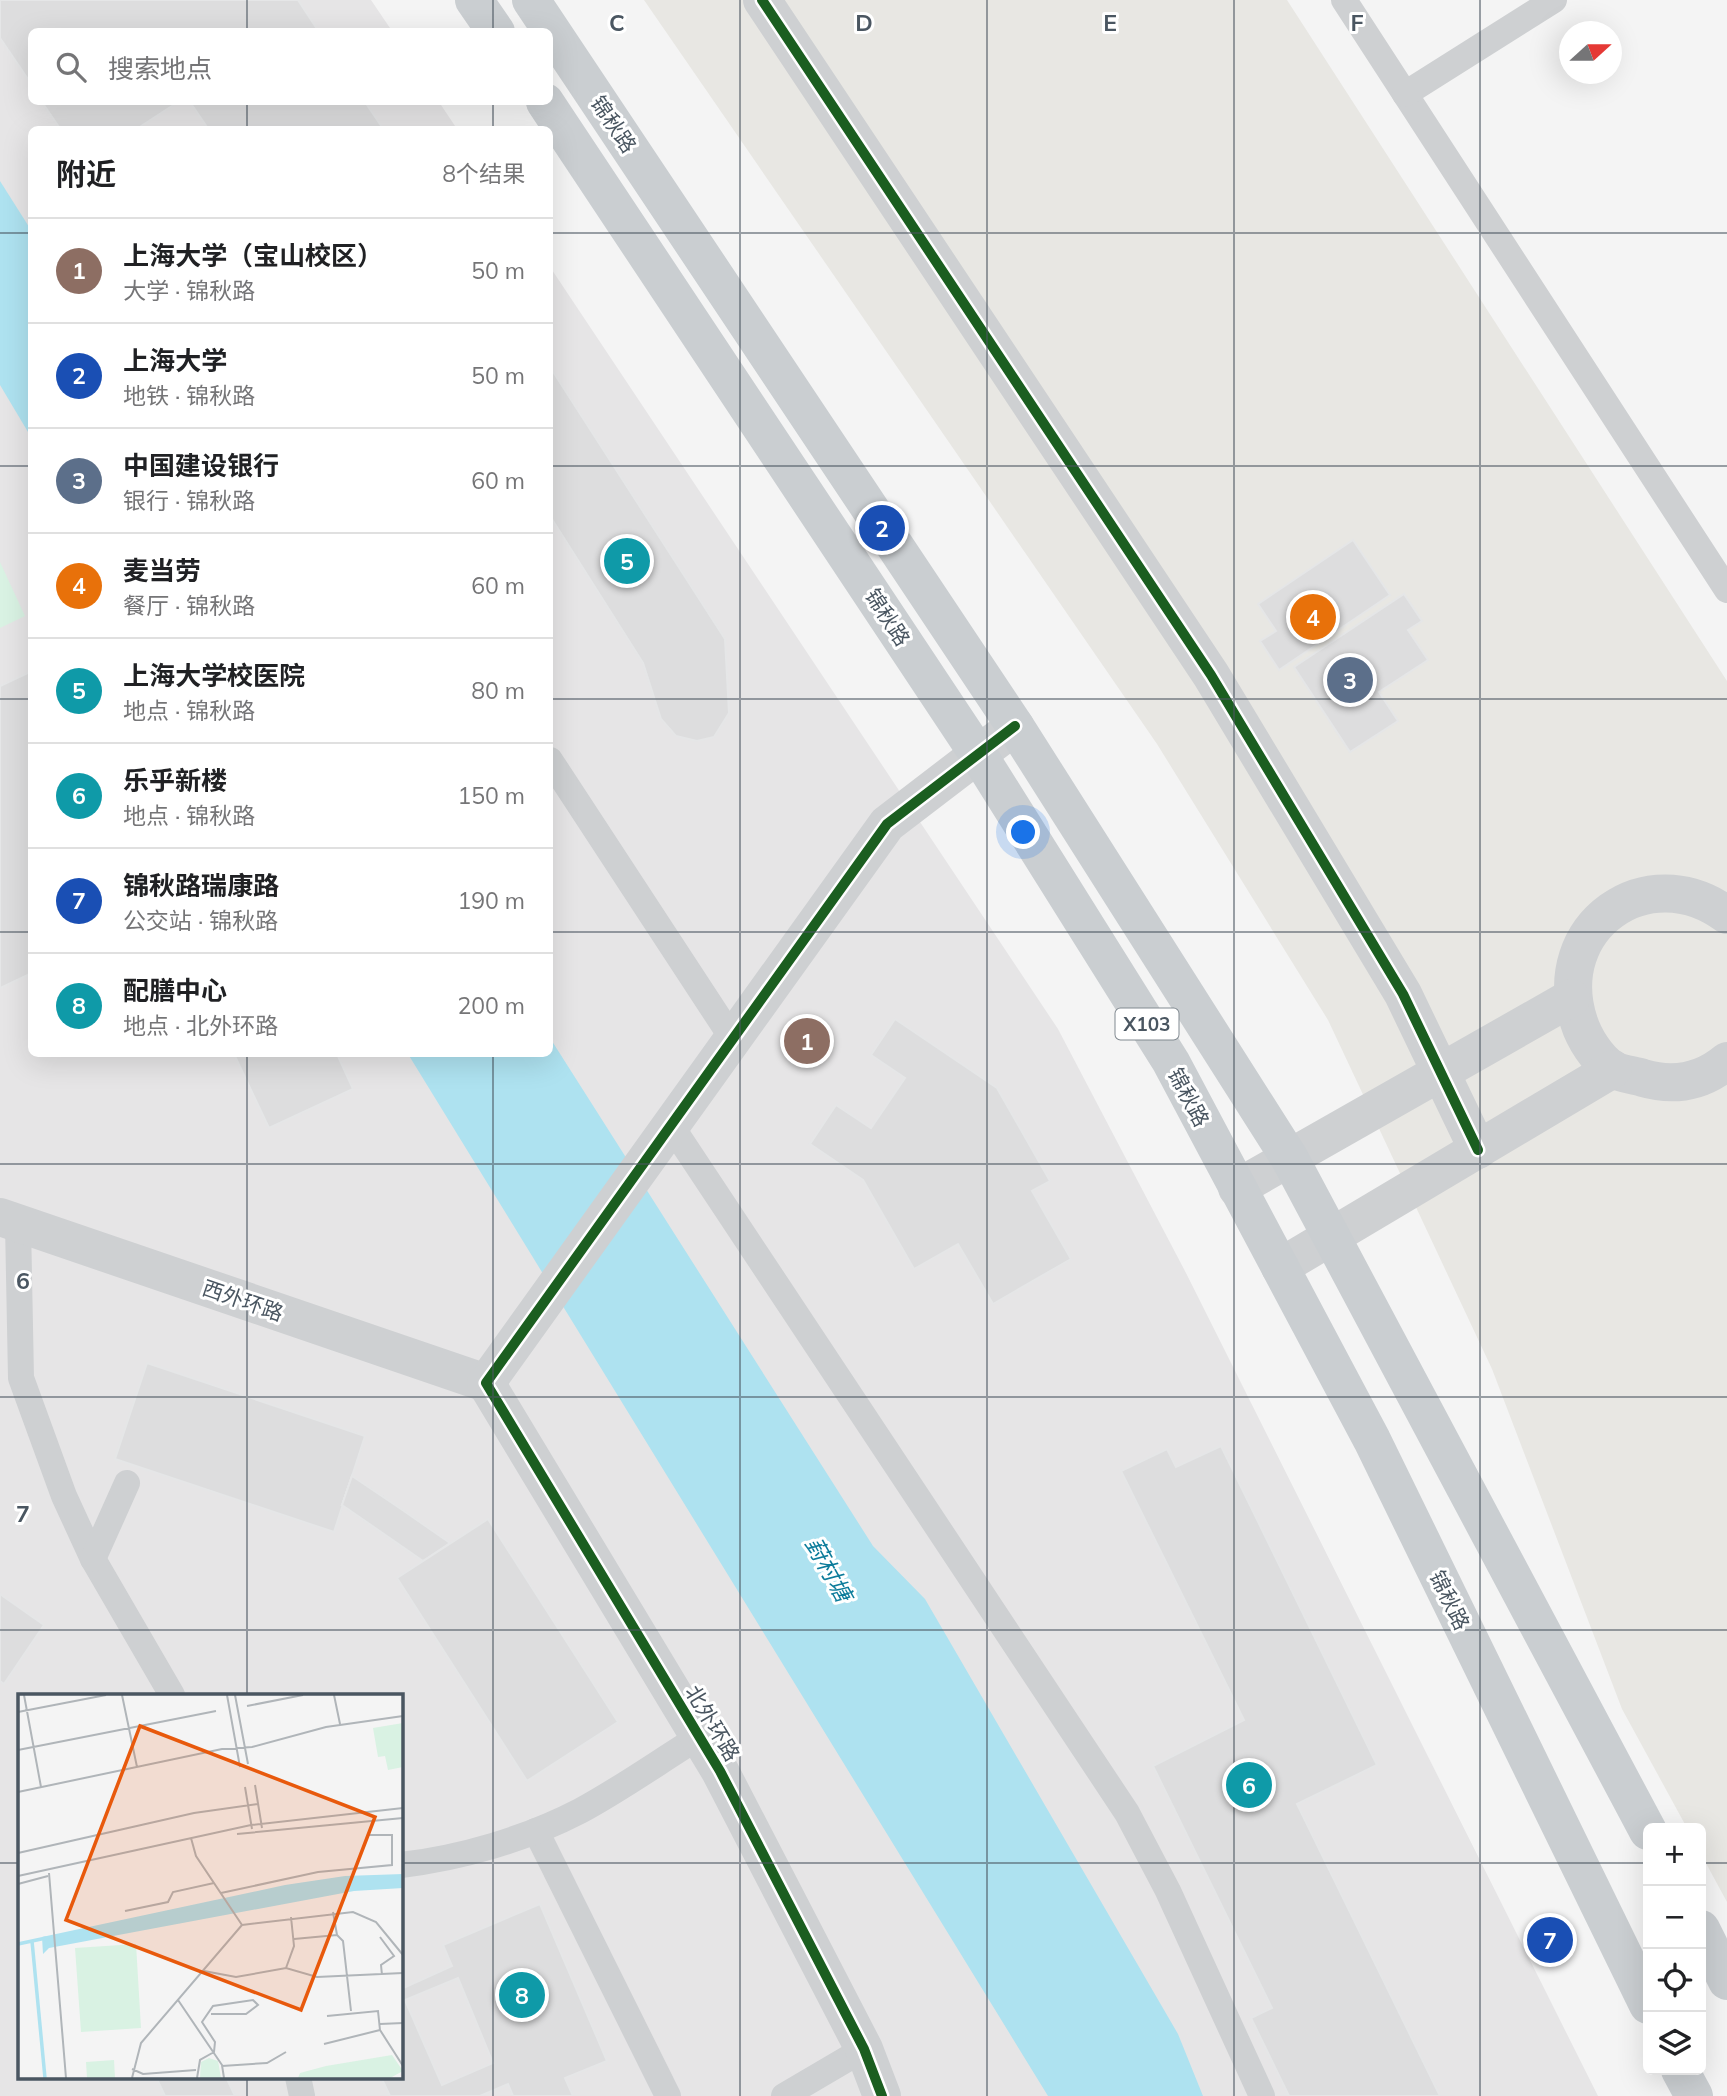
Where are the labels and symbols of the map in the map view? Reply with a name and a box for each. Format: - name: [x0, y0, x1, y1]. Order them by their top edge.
- text: C: [609, 8, 625, 37]
- text: D: [855, 8, 873, 37]
- text: E: [1103, 8, 1117, 37]
- text: F: [1350, 8, 1364, 37]
- north arrow: [1559, 21, 1622, 84]
- street label: 锦秋路: [586, 91, 642, 157]
- pin: 2: [859, 502, 905, 554]
- pin: 5: [604, 535, 650, 587]
- street label: 锦秋路: [860, 584, 916, 650]
- pin: 4: [1290, 591, 1336, 643]
- pin: 3: [1327, 654, 1373, 706]
- your location: [1006, 815, 1040, 849]
- road number: X103: [1116, 1008, 1178, 1040]
- pin: 1: [784, 1015, 830, 1067]
- street label: 锦秋路: [1163, 1063, 1215, 1131]
- text: 6: [16, 1266, 30, 1295]
- street label: 西外环路: [199, 1274, 287, 1326]
- text: 7: [16, 1499, 30, 1528]
- water label: 葑村塘: [800, 1532, 860, 1610]
- street label: 锦秋路: [1425, 1566, 1475, 1634]
- street label: 北外环路: [680, 1680, 746, 1766]
- inset map: [18, 1694, 402, 2078]
- pin: 6: [1226, 1759, 1272, 1811]
- pin: 7: [1527, 1914, 1573, 1966]
- pin: 8: [499, 1969, 545, 2021]

